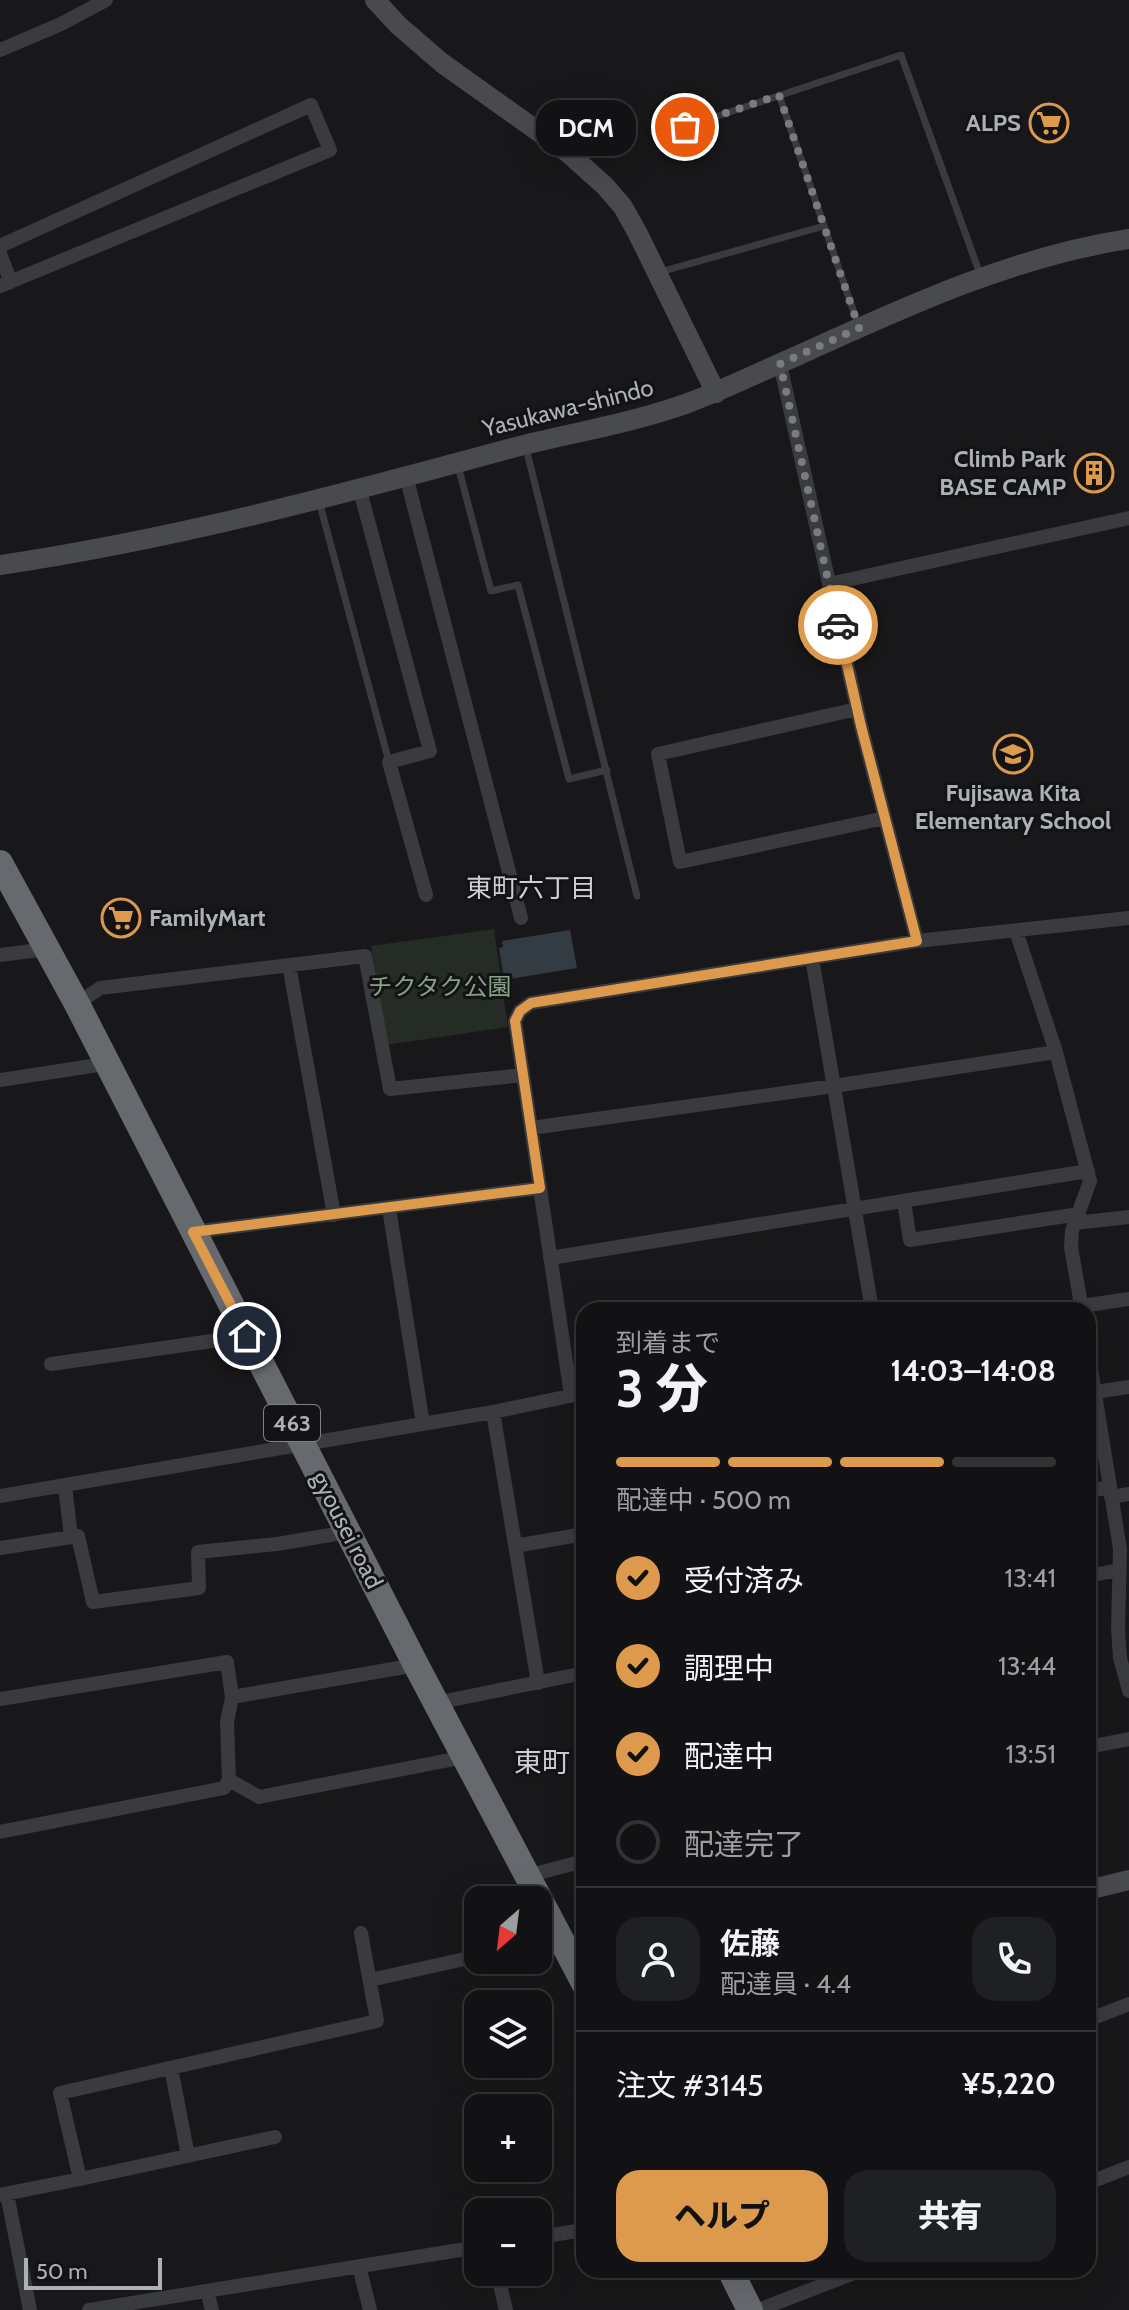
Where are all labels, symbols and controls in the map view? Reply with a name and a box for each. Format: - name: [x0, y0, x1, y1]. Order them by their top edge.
- pin: [651, 93, 719, 161]
- callout: DCM: [537, 99, 637, 155]
- supermarket icon: ALPS: [1028, 102, 1070, 144]
- icon: bag: [663, 105, 707, 149]
- place label: ALPS: [966, 108, 1021, 137]
- text: DCM: [558, 112, 614, 144]
- street label: Yasukawa-shindo: [479, 372, 656, 443]
- place label: Climb Park BASE CAMP: [939, 444, 1066, 501]
- building icon: Climb Park BASE CAMP: [1073, 452, 1115, 494]
- courier: [798, 585, 878, 665]
- icon: car: [816, 603, 860, 647]
- school or university icon: Fujisawa Kita Elementary School: [992, 733, 1034, 775]
- place label: Fujisawa Kita Elementary School: [915, 778, 1111, 835]
- district label: 東町六丁目: [466, 872, 596, 904]
- supermarket icon: FamilyMart: [100, 897, 142, 939]
- place label: FamilyMart: [149, 903, 266, 932]
- park label: チクタク公園: [368, 972, 512, 1001]
- pin: [213, 1302, 281, 1370]
- icon: home: [225, 1314, 269, 1358]
- text: 到着まで: [616, 1327, 720, 1359]
- text: 14:03–14:08: [890, 1352, 1056, 1389]
- text: 3 分: [616, 1357, 708, 1420]
- road number: 463: [264, 1405, 320, 1441]
- street label: gyousei road: [306, 1466, 389, 1593]
- text: 配達中 · 500 m: [616, 1484, 791, 1516]
- icon: check: [616, 1556, 660, 1600]
- text: 受付済み: [684, 1562, 804, 1599]
- text: 13:41: [1005, 1562, 1056, 1594]
- icon: check: [616, 1644, 660, 1688]
- text: 調理中: [684, 1650, 774, 1687]
- text: 13:44: [998, 1650, 1056, 1682]
- icon: check: [616, 1732, 660, 1776]
- text: 配達中: [684, 1738, 774, 1775]
- text: 13:51: [1006, 1738, 1056, 1770]
- district label: 東町: [514, 1745, 570, 1779]
- text: 配達完了: [684, 1826, 804, 1863]
- north arrow: [464, 1886, 552, 1974]
- map controls: [464, 1886, 552, 2286]
- button: person: [616, 1917, 700, 2001]
- button: phone: [972, 1917, 1056, 2001]
- text: 佐藤: [720, 1925, 780, 1962]
- text: 配達員 · 4.4: [720, 1968, 851, 2000]
- button: layers: [464, 1990, 552, 2078]
- text: ¥5,220: [962, 2065, 1056, 2102]
- text: 注文 #3145: [616, 2067, 763, 2104]
- button: +: [464, 2094, 552, 2182]
- button: ヘルプ: [616, 2170, 828, 2262]
- button: 共有: [844, 2170, 1056, 2262]
- button: −: [464, 2198, 552, 2286]
- scale bar: [24, 2254, 162, 2290]
- text: 50 m: [36, 2258, 88, 2285]

